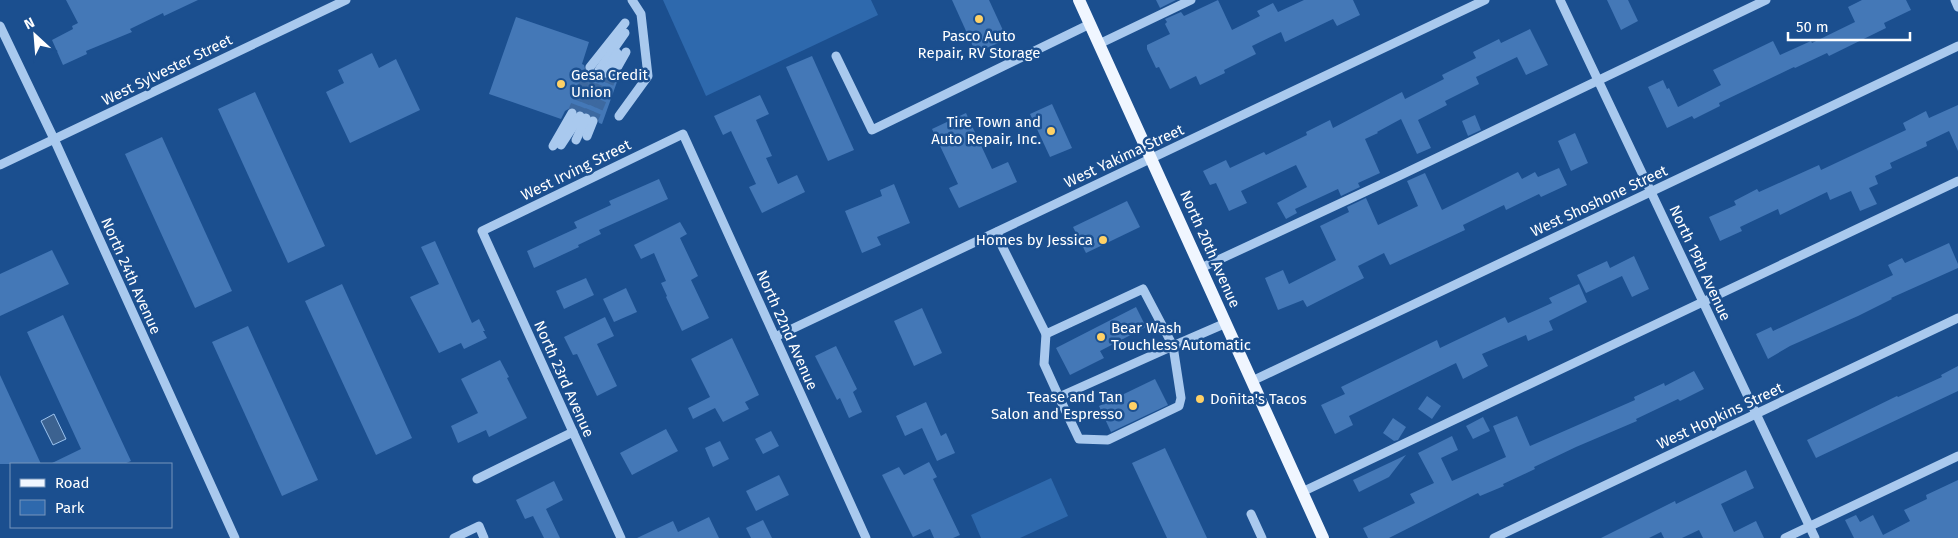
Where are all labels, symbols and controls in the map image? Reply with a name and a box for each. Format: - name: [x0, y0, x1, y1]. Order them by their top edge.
- north arrow: [10, 10, 60, 60]
- scale bar: [1788, 10, 1910, 42]
- marker: Pasco Auto Repair, RV Storage: [973, 13, 985, 25]
- text: N: [22, 14, 37, 33]
- text: 50 m: [1796, 18, 1829, 36]
- place label: Pasco Auto Repair, RV Storage: [918, 27, 1040, 62]
- street label: West Sylvester Street: [99, 30, 236, 109]
- place label: Gesa Credit Union: [571, 66, 649, 101]
- marker: Gesa Credit Union: [555, 78, 567, 90]
- place label: Tire Town and Auto Repair, Inc.: [931, 113, 1041, 148]
- street label: West Yakima Street: [1061, 120, 1187, 192]
- marker: Tire Town and Auto Repair, Inc.: [1045, 125, 1057, 137]
- street label: West Irving Street: [518, 135, 634, 204]
- street label: West Shoshone Street: [1528, 161, 1671, 241]
- street label: North 20th Avenue: [1176, 187, 1244, 311]
- street label: North 19th Avenue: [1665, 202, 1735, 324]
- street label: North 24th Avenue: [97, 215, 165, 337]
- place label: Homes by Jessica: [976, 231, 1093, 249]
- marker: Homes by Jessica: [1097, 234, 1109, 246]
- street label: North 22nd Avenue: [752, 267, 822, 393]
- street label: North 23rd Avenue: [530, 318, 598, 440]
- place label: Bear Wash Touchless Automatic: [1111, 319, 1251, 354]
- marker: Bear Wash Touchless Automatic: [1095, 331, 1107, 343]
- street label: West Hopkins Street: [1654, 379, 1786, 453]
- place label: Tease and Tan Salon and Espresso: [991, 388, 1123, 423]
- place label: Doñita's Tacos: [1210, 390, 1307, 408]
- marker: Doñita's Tacos: [1194, 393, 1206, 405]
- marker: Tease and Tan Salon and Espresso: [1127, 400, 1139, 412]
- legend: [10, 463, 172, 528]
- text: Road: [55, 474, 90, 492]
- text: Park: [55, 499, 85, 517]

